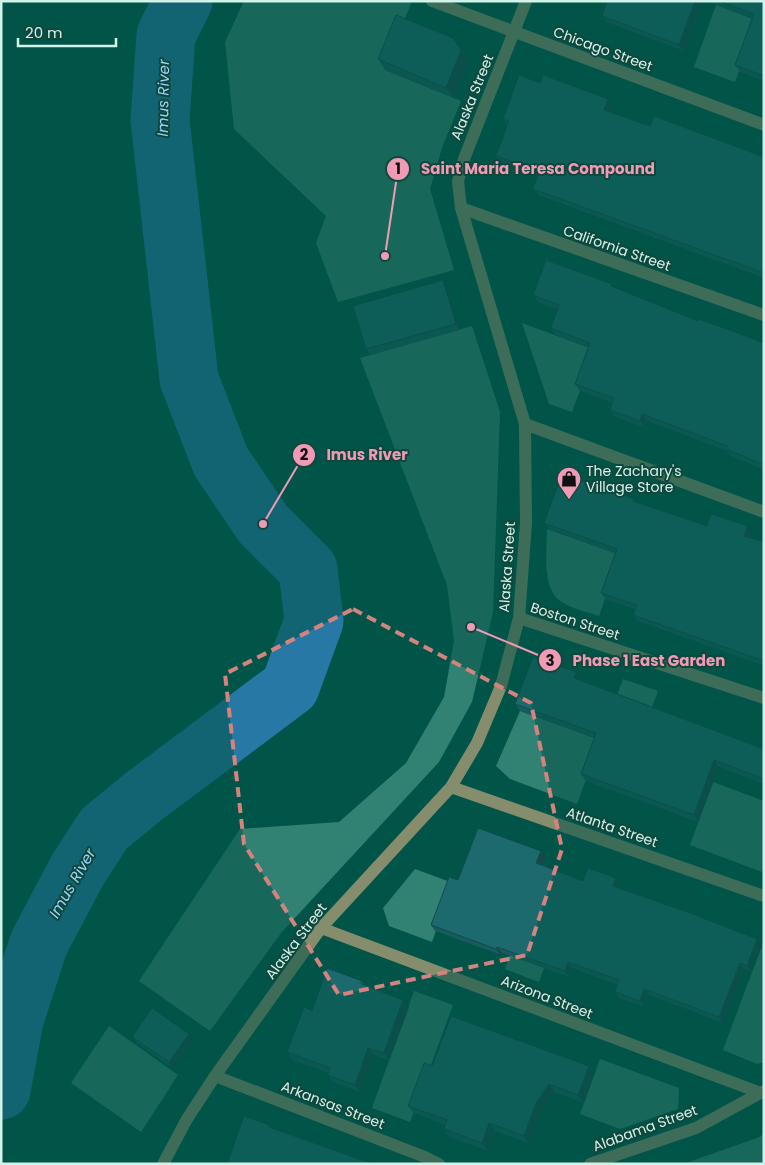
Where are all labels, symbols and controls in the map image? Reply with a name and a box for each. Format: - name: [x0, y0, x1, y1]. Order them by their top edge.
- scale bar: [18, 15, 115, 47]
- text: 20 m: [25, 22, 63, 43]
- street label: Chicago Street: [551, 22, 655, 76]
- street label: Alaska Street: [446, 51, 498, 143]
- water label: Imus River: [152, 59, 174, 137]
- callout: Saint Maria Teresa Compound: [386, 154, 665, 184]
- text: 1: [395, 158, 401, 179]
- text: Saint Maria Teresa Compound: [421, 158, 655, 179]
- street label: California Street: [561, 220, 673, 276]
- callout: Imus River: [291, 440, 417, 470]
- text: 2: [300, 444, 309, 465]
- text: Imus River: [326, 444, 408, 465]
- place label: The Zachary's Village Store: [586, 461, 682, 497]
- shop icon: The Zachary's Village Store: [556, 466, 582, 500]
- street label: Alaska Street: [494, 521, 520, 613]
- street label: Boston Street: [528, 597, 622, 645]
- callout: Phase 1 East Garden: [538, 645, 735, 675]
- text: 3: [545, 650, 555, 671]
- text: Phase 1 East Garden: [573, 650, 725, 671]
- street label: Atlanta Street: [563, 802, 661, 852]
- water label: Imus River: [44, 844, 101, 922]
- street label: Alaska Street: [261, 899, 331, 983]
- street label: Arizona Street: [498, 970, 596, 1024]
- street label: Arkansas Street: [278, 1076, 388, 1134]
- street label: Alabama Street: [590, 1100, 700, 1156]

